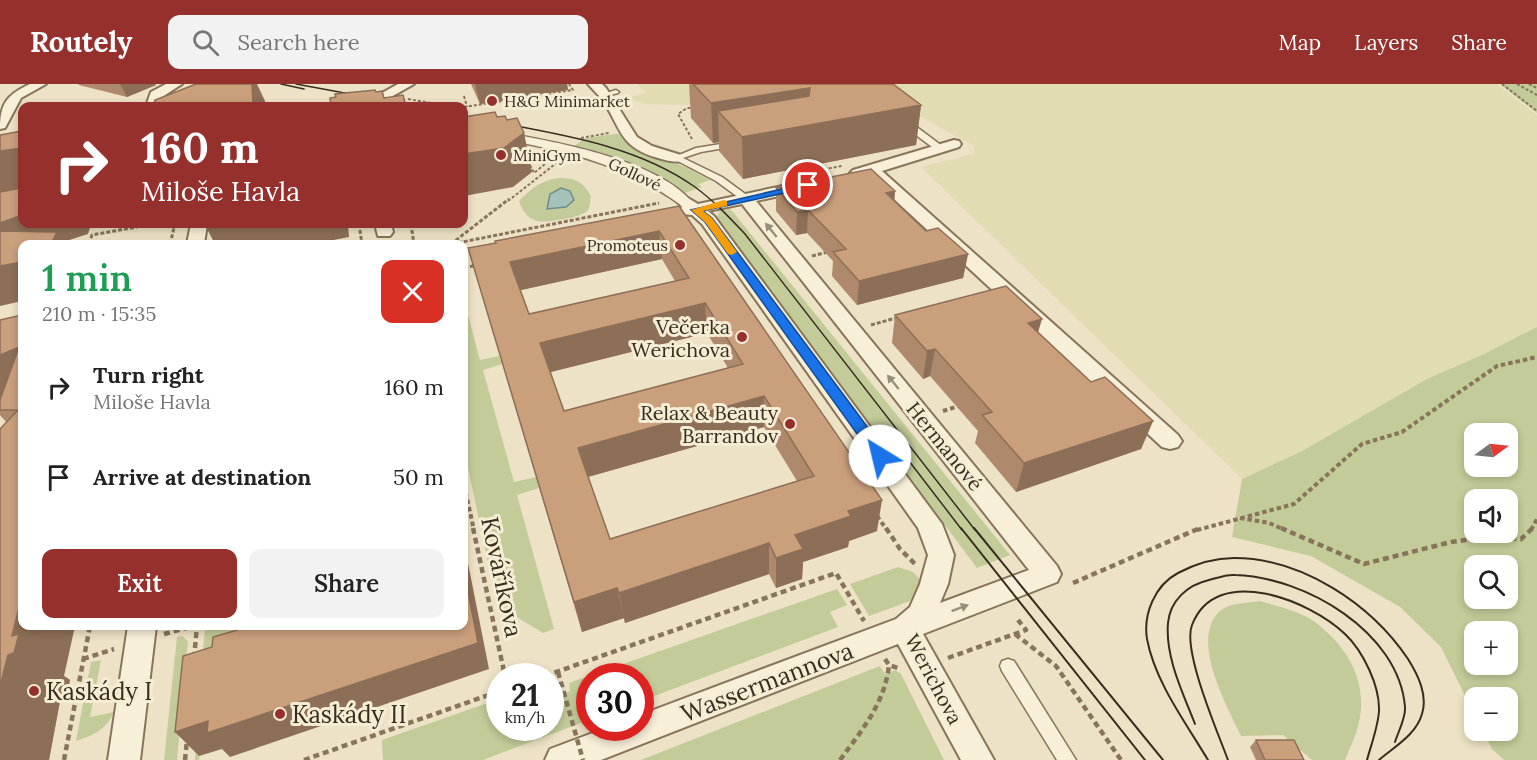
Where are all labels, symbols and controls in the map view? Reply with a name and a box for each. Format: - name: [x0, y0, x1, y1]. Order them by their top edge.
- search box: [168, 15, 588, 69]
- text: Routely: [30, 24, 132, 60]
- icon: search: [189, 26, 222, 59]
- text: Search here: [237, 28, 360, 56]
- text: Map: [1278, 29, 1321, 56]
- text: Layers: [1354, 29, 1418, 56]
- text: Share: [1451, 29, 1507, 56]
- place label: H&G Minimarket: [504, 91, 631, 111]
- marker: H&G Minimarket: [485, 94, 499, 108]
- text: 160 m: [141, 121, 259, 175]
- icon: right: [42, 126, 120, 204]
- place label: MiniGym: [513, 145, 581, 165]
- marker: MiniGym: [494, 148, 508, 162]
- street label: Gollové: [605, 153, 665, 195]
- pin: [782, 159, 833, 210]
- icon: arrive: [791, 168, 824, 201]
- text: Miloše Havla: [141, 174, 300, 208]
- one-way arrow: [764, 222, 777, 238]
- place label: Promoteus: [587, 235, 668, 255]
- marker: Promoteus: [673, 238, 687, 252]
- text: 1 min: [42, 255, 132, 301]
- button: close: [381, 260, 444, 323]
- text: 210 m · 15:35: [42, 301, 156, 326]
- place label: Večerka Werichova: [631, 314, 730, 362]
- marker: Večerka Werichova: [735, 330, 749, 344]
- text: Turn right: [93, 361, 204, 389]
- icon: right: [42, 371, 75, 404]
- text: 160 m: [384, 373, 444, 401]
- one-way arrow: [888, 374, 900, 389]
- text: Miloše Havla: [93, 389, 211, 414]
- street label: Hermanové: [901, 396, 989, 496]
- place label: Relax & Beauty Barrandov: [640, 400, 779, 448]
- marker: Relax & Beauty Barrandov: [783, 417, 797, 431]
- north arrow: [1464, 423, 1518, 477]
- map controls: [1464, 423, 1518, 741]
- position arrow: [848, 424, 912, 488]
- icon: arrive: [42, 461, 75, 494]
- text: Arrive at destination: [93, 463, 311, 491]
- text: 50 m: [393, 463, 444, 491]
- button: sound: [1464, 489, 1518, 543]
- street label: Kováříkova: [474, 514, 530, 640]
- button: Exit: [42, 549, 237, 618]
- button: Share: [249, 549, 444, 618]
- button: search: [1464, 555, 1518, 609]
- one-way arrow: [951, 603, 969, 613]
- button: +: [1464, 621, 1518, 675]
- street label: Werichova: [900, 630, 968, 728]
- street label: Wassermannova: [676, 635, 858, 729]
- speed limit sign: 30: [576, 663, 654, 741]
- place label: Kaskády I: [46, 676, 152, 707]
- text: 21: [511, 676, 539, 714]
- marker: Kaskády I: [27, 684, 41, 698]
- button: −: [1464, 687, 1518, 741]
- place label: Kaskády II: [292, 699, 406, 730]
- marker: Kaskády II: [273, 707, 287, 721]
- text: km/h: [505, 708, 545, 727]

